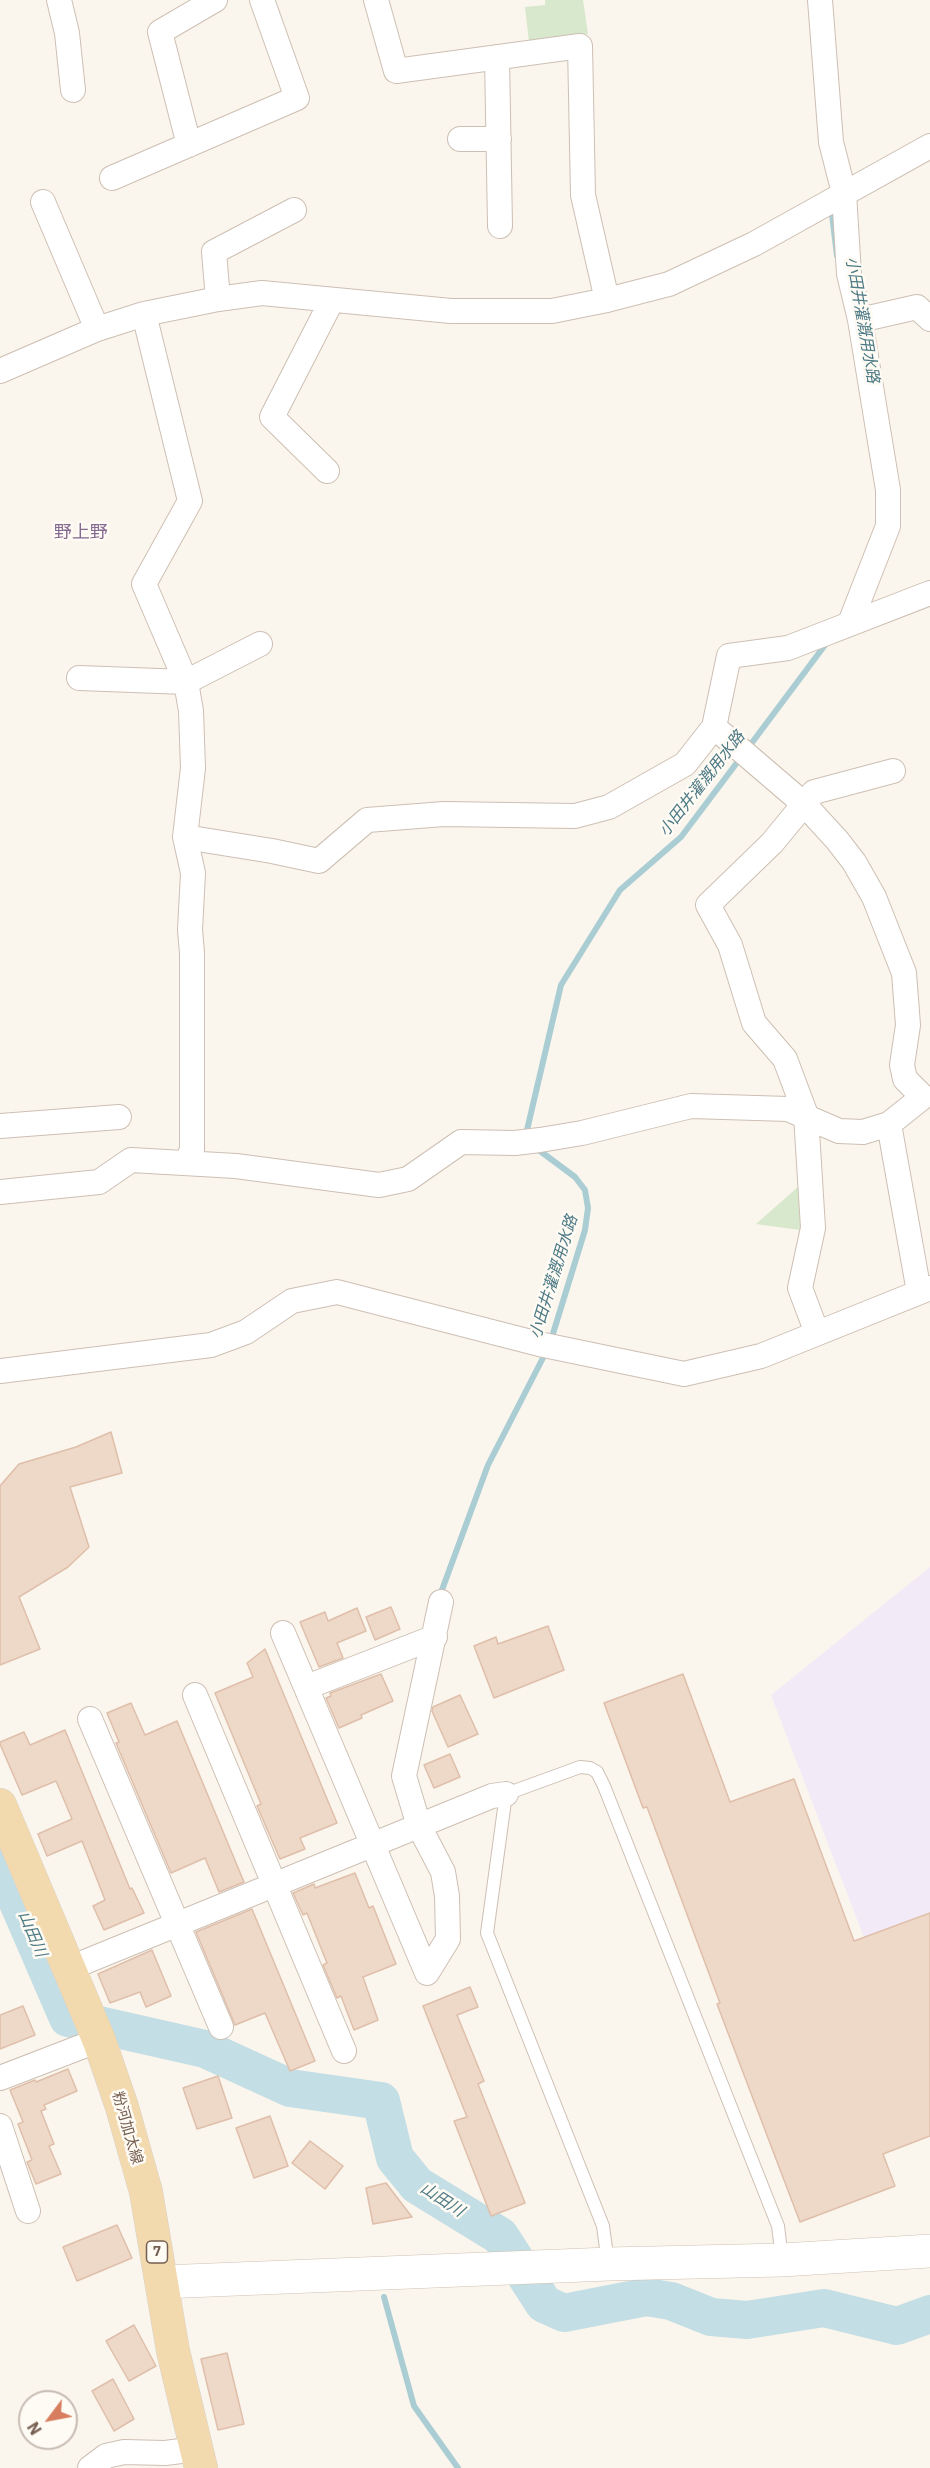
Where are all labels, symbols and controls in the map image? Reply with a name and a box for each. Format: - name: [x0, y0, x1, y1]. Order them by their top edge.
- water label: 小田井灌漑用水路: [841, 255, 883, 385]
- district label: 野上野: [54, 522, 108, 544]
- water label: 小田井灌漑用水路: [655, 728, 749, 840]
- water label: 小田井灌漑用水路: [526, 1213, 582, 1341]
- water label: 山田川: [14, 1908, 50, 1960]
- street label: 粉河加太線: [108, 2089, 146, 2167]
- water label: 山田川: [417, 2179, 467, 2221]
- road number: 7: [146, 2241, 168, 2263]
- north arrow: [18, 2390, 78, 2450]
- text: N: [23, 2418, 46, 2439]

